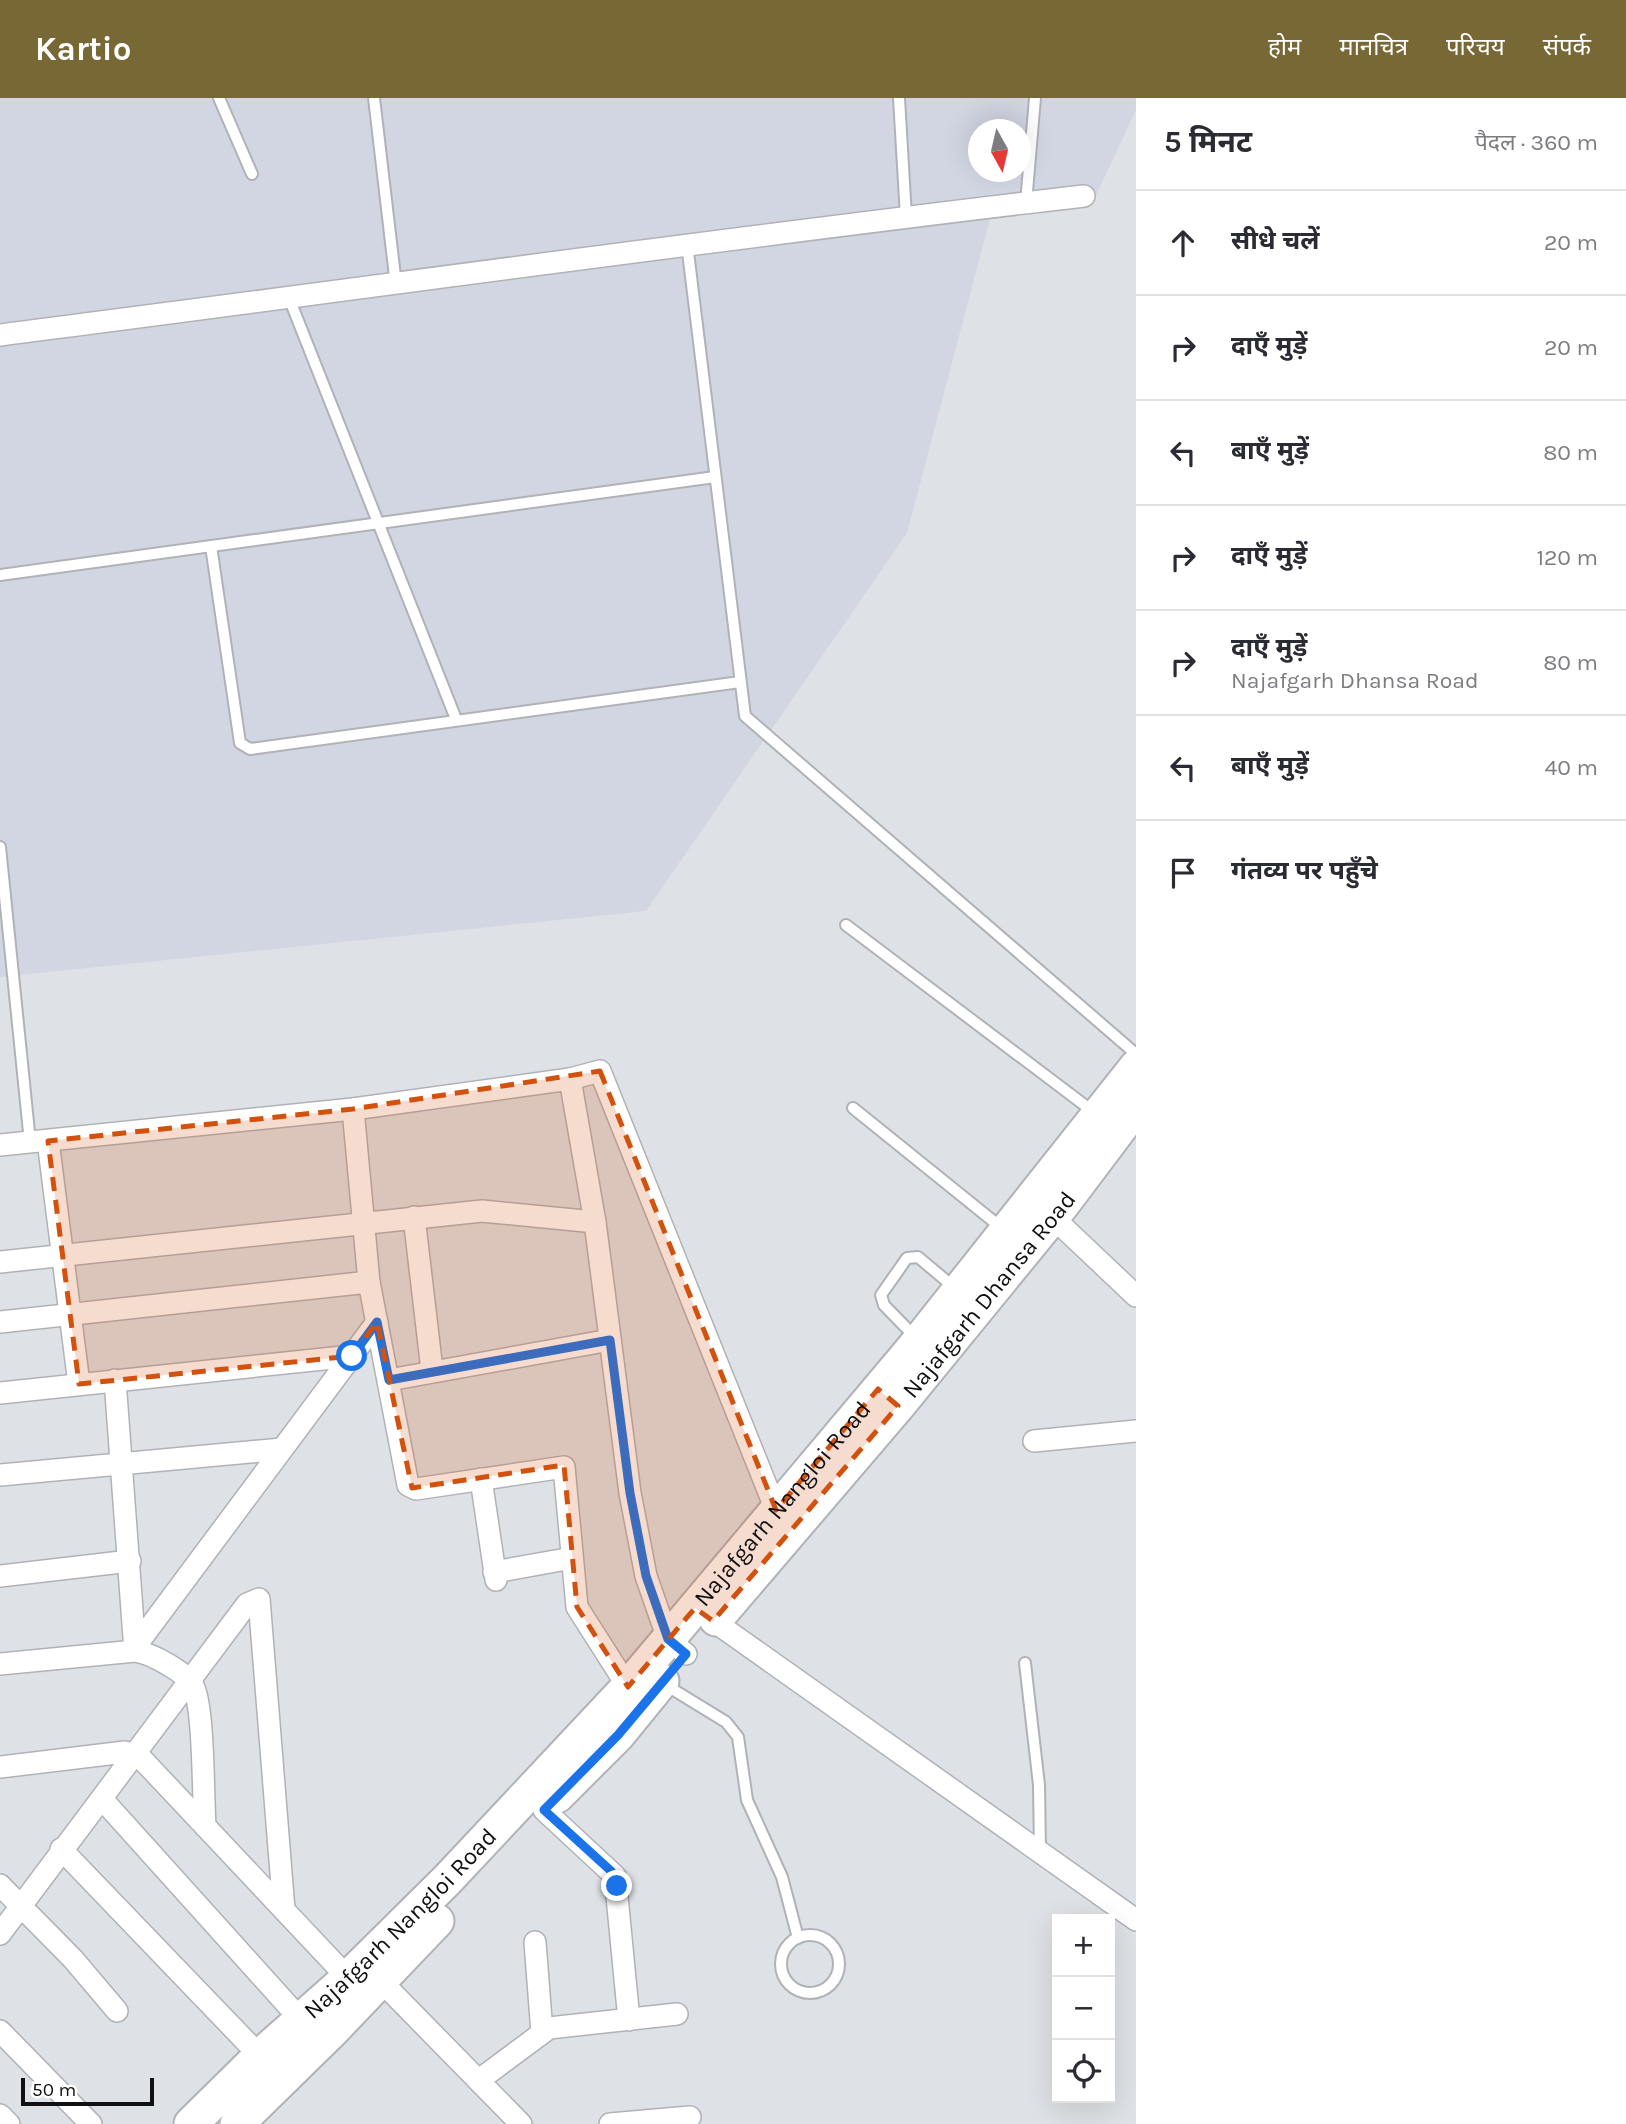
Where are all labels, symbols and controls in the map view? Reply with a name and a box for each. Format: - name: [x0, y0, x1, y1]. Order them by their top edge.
- text: Kartio: [35, 30, 131, 68]
- text: होम: [1268, 33, 1301, 61]
- text: मानचित्र: [1339, 33, 1408, 61]
- text: परिचय: [1446, 33, 1505, 61]
- text: संपर्क: [1543, 33, 1591, 61]
- north arrow: [968, 119, 1031, 182]
- text: 5 मिनट: [1164, 124, 1252, 160]
- text: पैदल · 360 m: [1475, 129, 1598, 156]
- icon: ahead: [1164, 224, 1202, 262]
- text: सीधे चलें: [1231, 225, 1320, 256]
- text: 20 m: [1544, 229, 1598, 256]
- icon: right: [1164, 329, 1202, 367]
- text: दाएँ मुड़ें: [1231, 330, 1307, 361]
- text: 20 m: [1544, 334, 1598, 361]
- icon: left: [1164, 434, 1202, 472]
- text: बाएँ मुड़ें: [1231, 435, 1309, 466]
- text: 80 m: [1543, 439, 1598, 466]
- icon: right: [1164, 539, 1202, 577]
- text: दाएँ मुड़ें: [1231, 540, 1307, 571]
- text: 120 m: [1536, 544, 1598, 571]
- text: दाएँ मुड़ें: [1231, 632, 1307, 663]
- icon: right: [1164, 644, 1202, 682]
- text: 80 m: [1543, 649, 1598, 676]
- text: Najafgarh Dhansa Road: [1231, 667, 1479, 694]
- icon: left: [1164, 749, 1202, 787]
- text: बाएँ मुड़ें: [1231, 750, 1309, 781]
- text: 40 m: [1545, 754, 1598, 781]
- icon: arrive: [1164, 854, 1202, 892]
- text: गंतव्य पर पहुँचे: [1231, 855, 1378, 886]
- street label: Najafgarh Dhansa Road: [896, 1186, 1082, 1404]
- route start: [336, 1340, 367, 1371]
- street label: Najafgarh Nangloi Road: [688, 1395, 876, 1612]
- street label: Najafgarh Nangloi Road: [298, 1822, 502, 2024]
- route end: [601, 1870, 632, 1901]
- map controls: [1052, 1914, 1115, 2103]
- button: +: [1052, 1914, 1115, 1977]
- button: −: [1052, 1977, 1115, 2040]
- button: locate: [1052, 2040, 1115, 2103]
- scale bar: [21, 2075, 154, 2107]
- text: 50 m: [32, 2079, 76, 2101]

